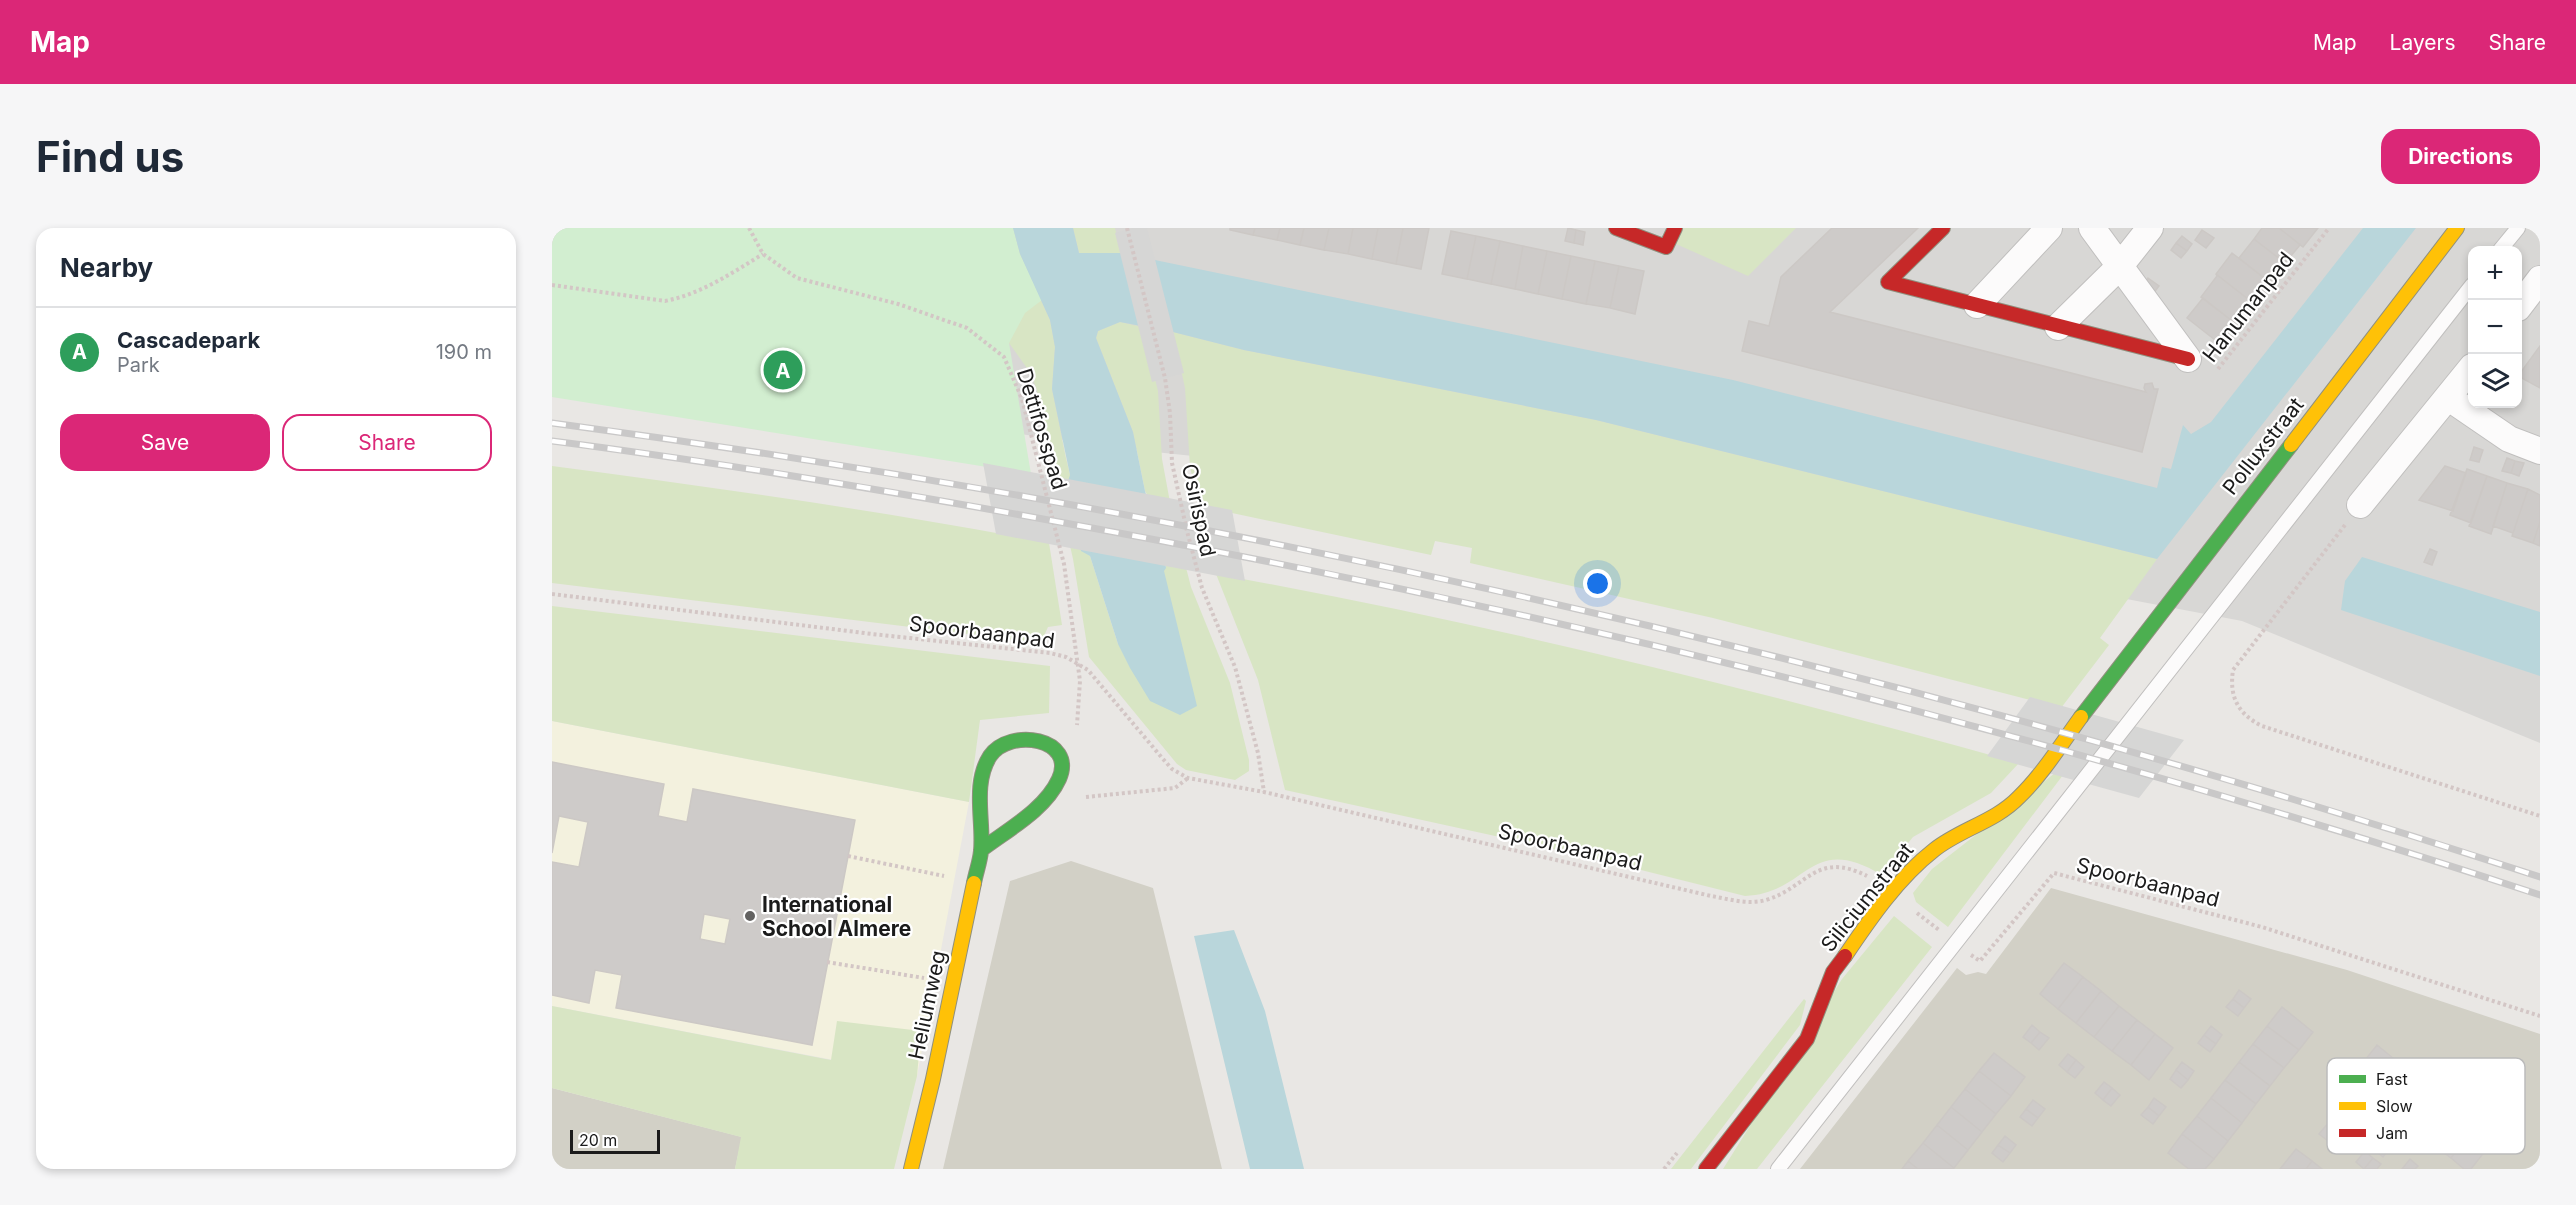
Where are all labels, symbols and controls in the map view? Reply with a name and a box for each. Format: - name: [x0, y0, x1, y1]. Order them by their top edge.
- text: Map: [30, 25, 90, 59]
- text: Map: [2313, 30, 2357, 55]
- text: Layers: [2390, 30, 2456, 55]
- text: Share: [2489, 30, 2546, 55]
- button: Directions: [2381, 129, 2540, 184]
- text: Find us: [36, 131, 184, 182]
- map controls: [2468, 246, 2522, 408]
- button: +: [2468, 246, 2522, 300]
- street label: Hanumanpad: [2197, 247, 2299, 367]
- text: Nearby: [60, 252, 153, 283]
- button: −: [2468, 300, 2522, 354]
- text: Cascadepark: [117, 327, 260, 353]
- text: A: [72, 340, 87, 364]
- text: 190 m: [436, 340, 492, 364]
- pin: A: [764, 348, 802, 392]
- text: Park: [117, 353, 160, 377]
- button: layers: [2468, 354, 2522, 408]
- street label: Dettifosspad: [1012, 365, 1072, 493]
- street label: Polluxstraat: [2217, 392, 2309, 500]
- button: Save: [60, 414, 270, 471]
- button: Share: [282, 414, 492, 471]
- street label: Osirispad: [1177, 461, 1221, 559]
- your location: [1583, 569, 1612, 598]
- street label: Spoorbaanpad: [908, 611, 1056, 653]
- street label: Spoorbaanpad: [1496, 818, 1644, 876]
- street label: Siliciumstraat: [1815, 837, 1919, 957]
- street label: Spoorbaanpad: [2074, 852, 2222, 912]
- place label: International School Almere: [762, 892, 911, 941]
- marker: International School Almere: [743, 909, 757, 923]
- street label: Heliumweg: [903, 948, 951, 1062]
- legend: [2327, 1058, 2525, 1154]
- text: Fast: [2376, 1069, 2408, 1089]
- text: Slow: [2376, 1096, 2413, 1116]
- text: Jam: [2376, 1123, 2408, 1143]
- scale bar: [570, 1127, 660, 1154]
- text: 20 m: [579, 1130, 617, 1150]

